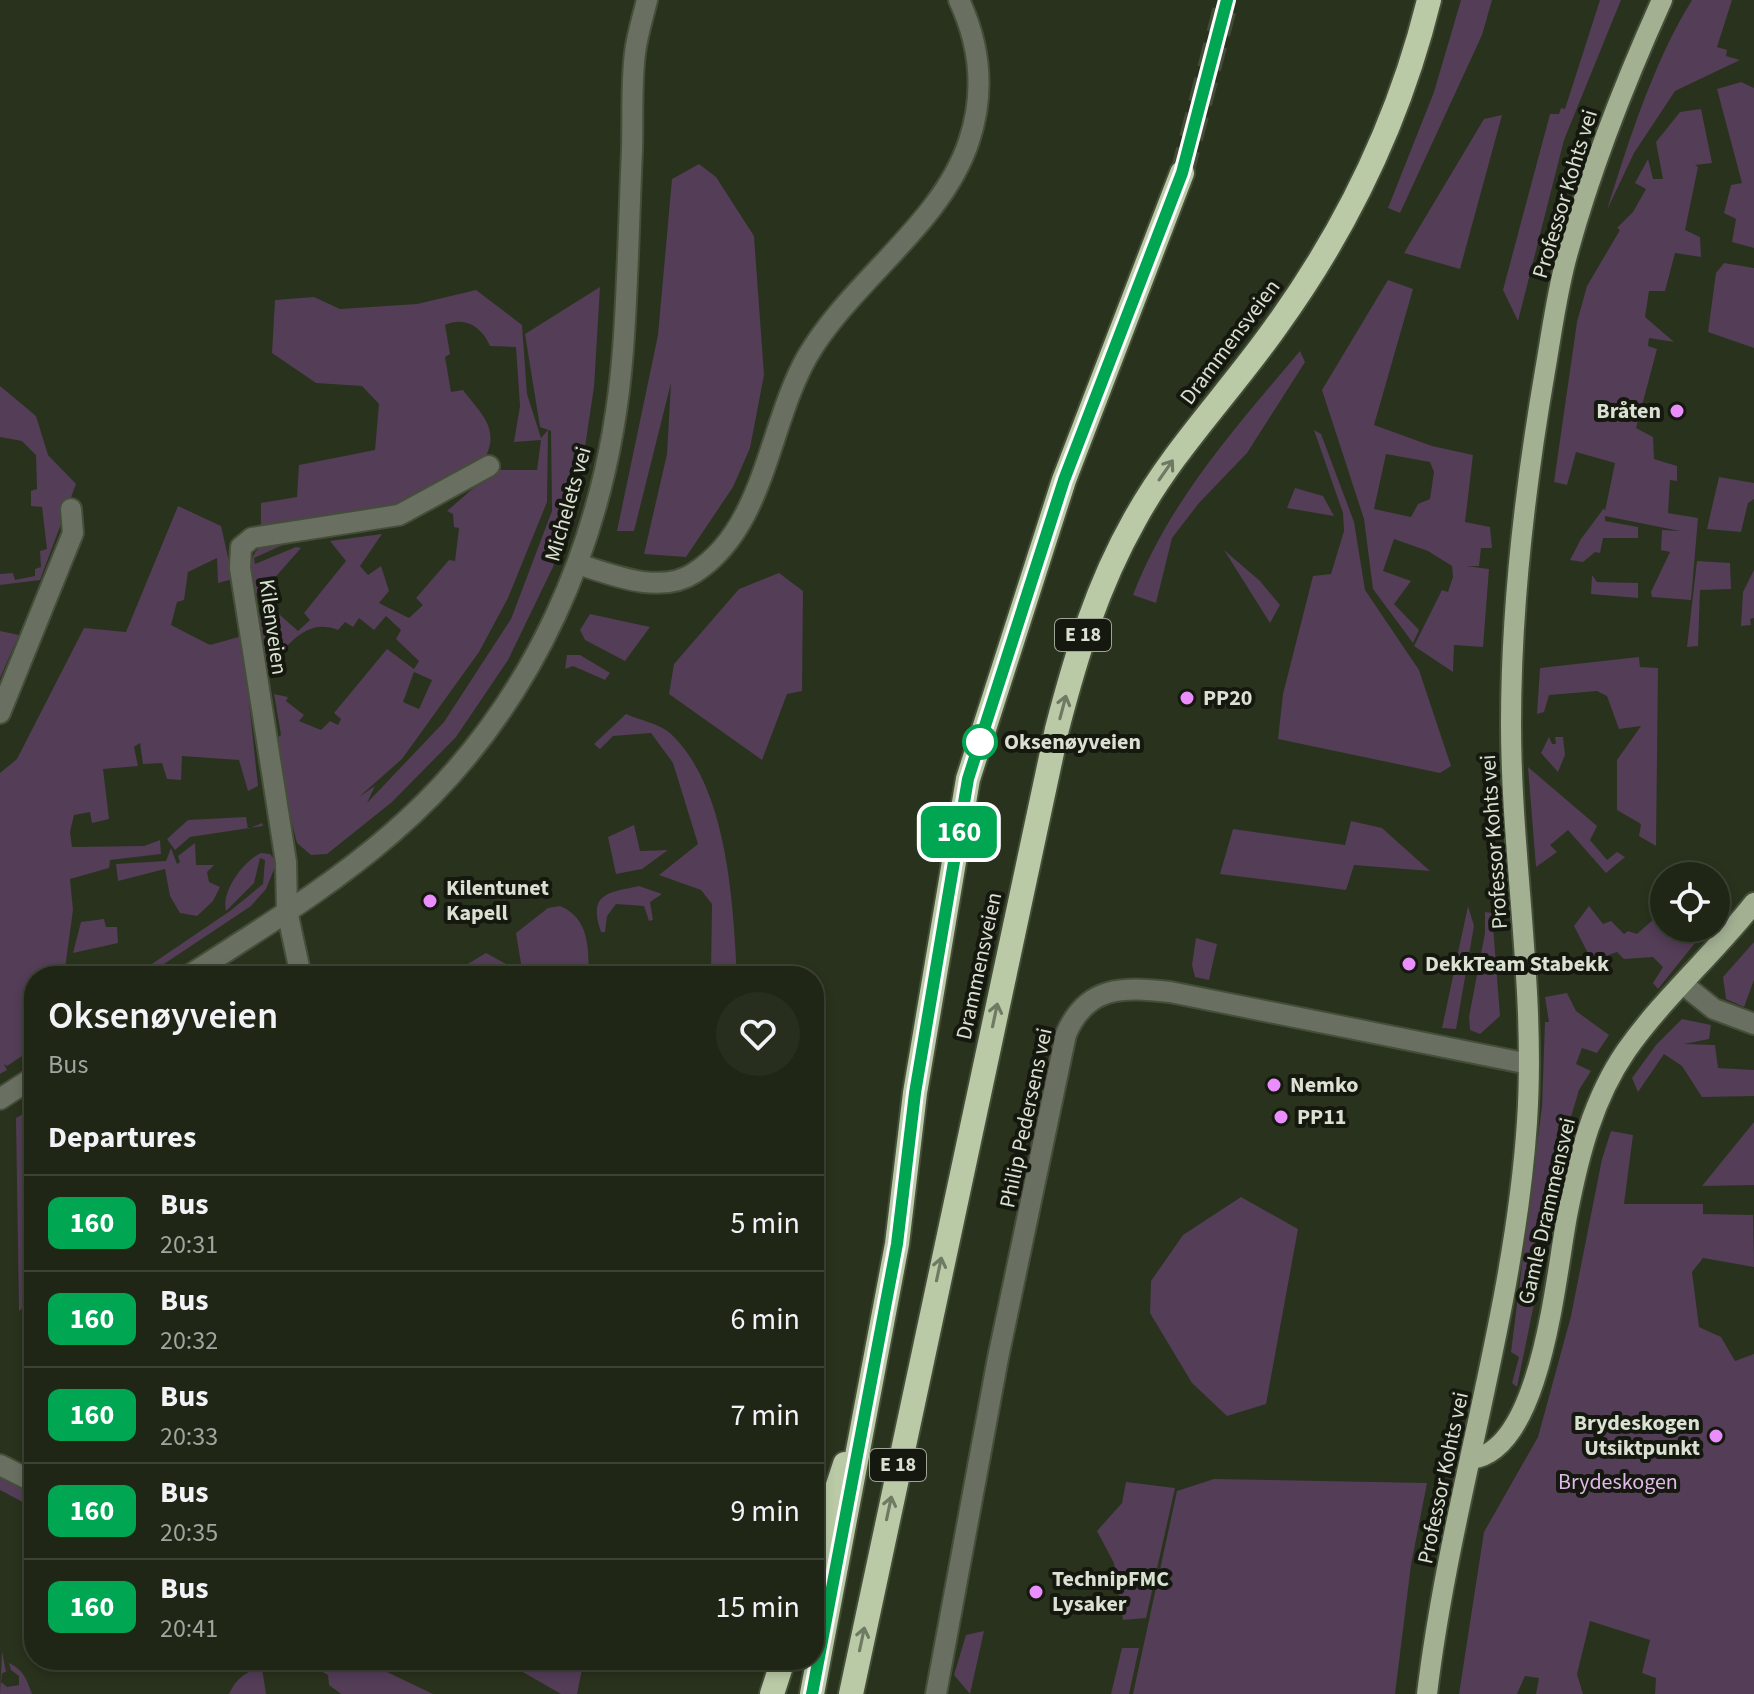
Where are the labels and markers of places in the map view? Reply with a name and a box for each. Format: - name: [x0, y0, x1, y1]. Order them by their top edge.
- place label: Bråten: [1596, 395, 1661, 427]
- marker: Bråten: [1668, 402, 1686, 420]
- place label: PP20: [1203, 682, 1252, 714]
- marker: PP20: [1178, 689, 1196, 707]
- marker: Oksenøyveien: [963, 725, 997, 759]
- place label: Oksenøyveien: [1004, 726, 1141, 758]
- place label: Kilentunet Kapell: [446, 872, 550, 929]
- marker: Kilentunet Kapell: [421, 892, 439, 910]
- place label: DekkTeam Stabekk: [1425, 948, 1609, 980]
- marker: DekkTeam Stabekk: [1400, 955, 1418, 973]
- place label: Nemko: [1290, 1069, 1359, 1101]
- marker: Nemko: [1265, 1076, 1283, 1094]
- place label: PP11: [1297, 1101, 1346, 1133]
- marker: PP11: [1272, 1108, 1290, 1126]
- place label: Brydeskogen Utsiktpunkt: [1574, 1407, 1701, 1464]
- marker: Brydeskogen Utsiktpunkt: [1707, 1427, 1725, 1445]
- place label: TechnipFMC Lysaker: [1052, 1563, 1169, 1620]
- marker: TechnipFMC Lysaker: [1027, 1583, 1045, 1601]

